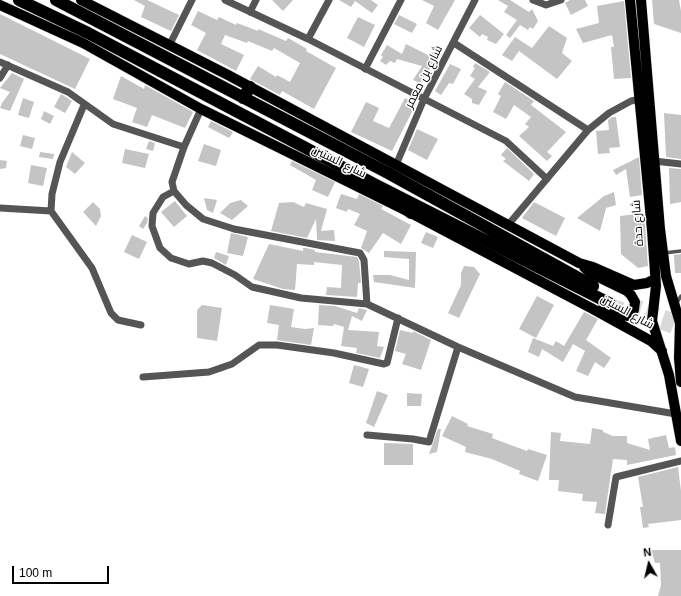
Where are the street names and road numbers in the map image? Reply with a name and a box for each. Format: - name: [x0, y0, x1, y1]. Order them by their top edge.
- street label: شارع بن معمر: [402, 43, 446, 111]
- street label: شارع الستين: [309, 143, 369, 181]
- street label: شارع حدة: [629, 199, 647, 247]
- street label: شارع الستين: [598, 291, 656, 333]

